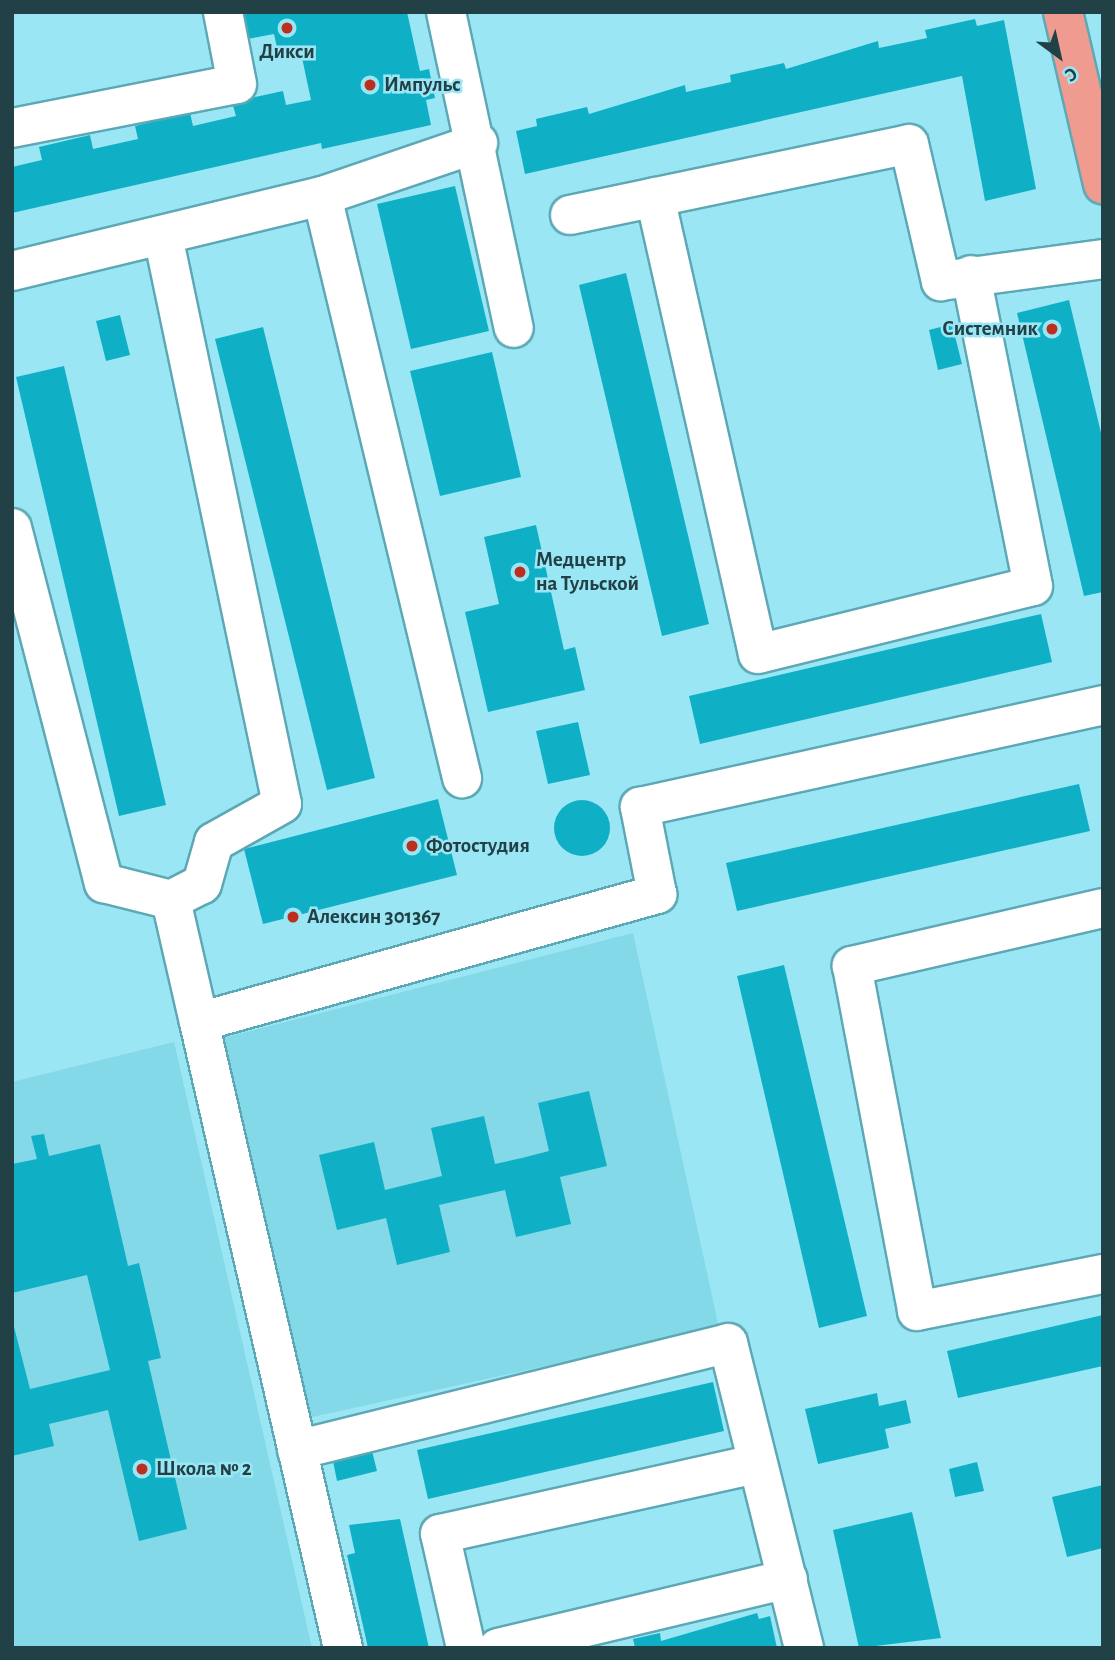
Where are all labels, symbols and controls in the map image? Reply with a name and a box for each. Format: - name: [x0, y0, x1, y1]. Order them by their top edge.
- marker: Дикси: [279, 20, 295, 36]
- north arrow: [1024, 21, 1094, 91]
- place label: Дикси: [259, 39, 315, 65]
- text: С: [1061, 63, 1080, 85]
- place label: Импульс: [384, 72, 461, 98]
- marker: Импульс: [362, 77, 378, 93]
- place label: Системник: [942, 316, 1038, 342]
- marker: Системник: [1044, 321, 1060, 337]
- place label: Медцентр на Тульской: [536, 547, 639, 597]
- marker: Медцентр на Тульской: [510, 562, 530, 582]
- place label: Фотостудия: [426, 833, 530, 859]
- marker: Фотостудия: [404, 838, 420, 854]
- place label: Алексин 301367: [307, 904, 440, 930]
- marker: Алексин 301367: [285, 909, 301, 925]
- place label: Школа № 2: [156, 1456, 252, 1482]
- marker: Школа № 2: [134, 1461, 150, 1477]

